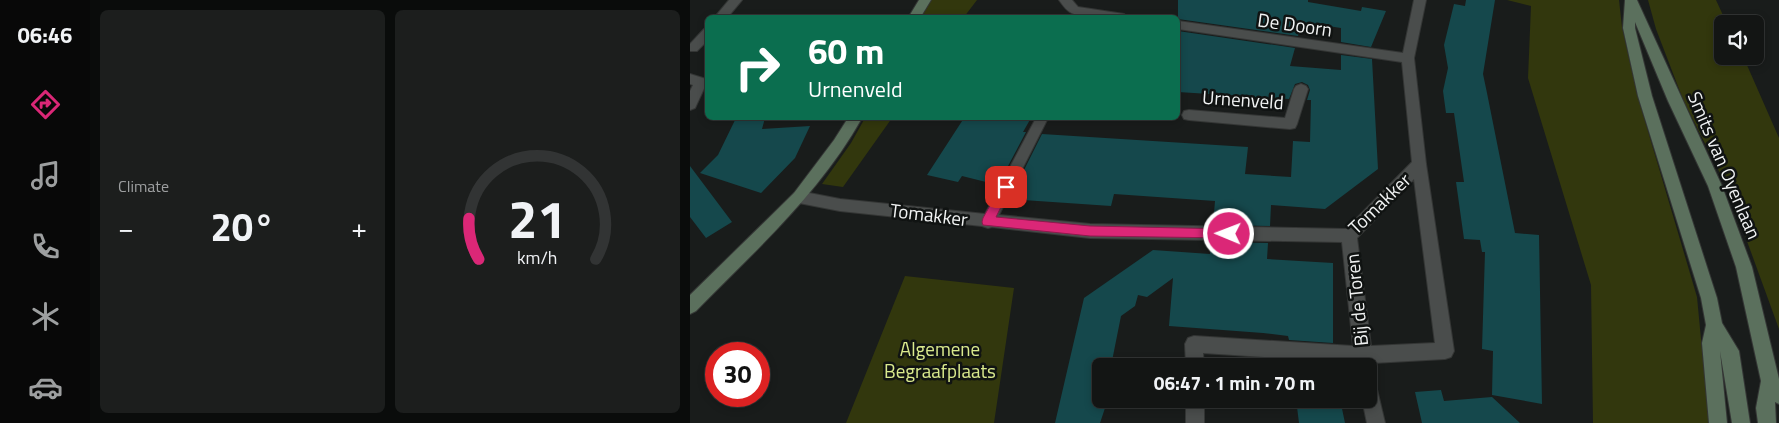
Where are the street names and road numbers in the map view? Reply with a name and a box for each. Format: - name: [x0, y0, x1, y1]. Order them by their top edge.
- street label: De Doorn: [1256, 4, 1334, 44]
- street label: Urnenveld: [1201, 82, 1285, 116]
- street label: Smits van Oyenlaan: [1681, 87, 1769, 243]
- street label: Tomakker: [1341, 165, 1417, 240]
- street label: Tomakker: [889, 195, 970, 233]
- street label: Bij de Toren: [1337, 252, 1375, 348]

